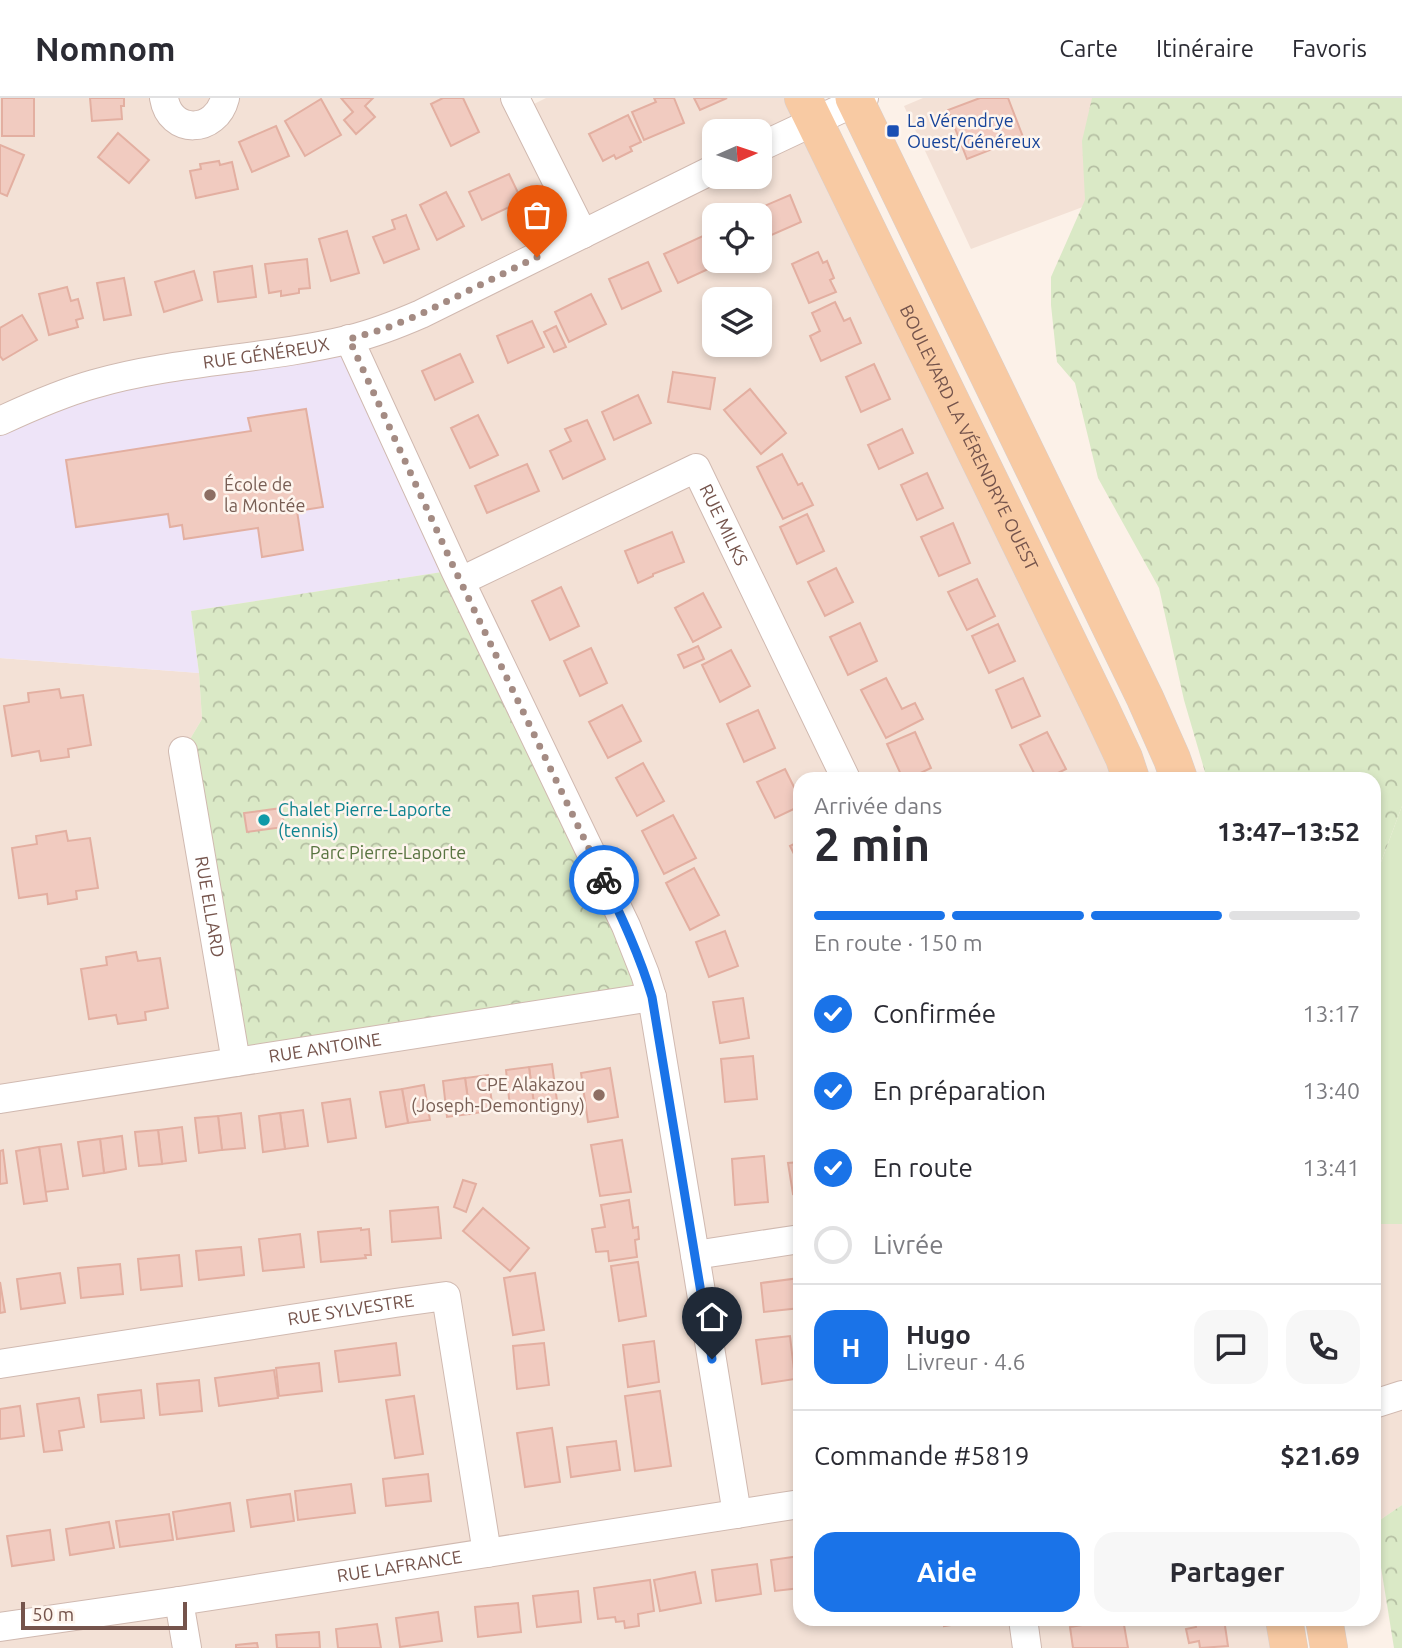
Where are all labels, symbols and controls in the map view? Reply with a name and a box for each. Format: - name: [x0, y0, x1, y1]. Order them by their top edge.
- text: Nomnom: [35, 30, 176, 67]
- text: Carte: [1059, 35, 1118, 62]
- text: Itinéraire: [1156, 35, 1254, 62]
- text: Favoris: [1292, 35, 1367, 62]
- place label: La Vérendrye Ouest/Généreux: [907, 110, 1041, 151]
- north arrow: [702, 119, 772, 189]
- map controls: [702, 119, 772, 357]
- marker: La Vérendrye Ouest/Généreux: [885, 123, 901, 139]
- pin: [507, 185, 567, 257]
- icon: bag: [518, 196, 556, 234]
- button: locate: [702, 203, 772, 273]
- button: layers: [702, 287, 772, 357]
- street label: BOULEVARD LA VÉRENDRYE OUEST: [896, 301, 1043, 573]
- street label: RUE GÉNÉREUX: [202, 333, 331, 372]
- place label: École de la Montée: [224, 473, 306, 515]
- street label: RUE MILKS: [696, 481, 752, 568]
- marker: École de la Montée: [202, 487, 218, 503]
- text: Arrivée dans: [814, 793, 942, 818]
- place label: Chalet Pierre-Laporte (tennis): [278, 799, 452, 841]
- marker: Chalet Pierre-Laporte (tennis): [256, 812, 272, 828]
- text: 13:47–13:52: [1217, 817, 1360, 846]
- text: 2 min: [814, 818, 930, 870]
- park label: Parc Pierre-Laporte: [310, 842, 466, 862]
- courier: [569, 845, 639, 915]
- street label: RUE ELLARD: [192, 854, 229, 959]
- icon: bike: [585, 861, 623, 899]
- text: En route · 150 m: [814, 930, 983, 955]
- icon: check: [814, 995, 852, 1033]
- text: Confirmée: [873, 999, 996, 1028]
- text: 13:17: [1302, 1001, 1360, 1026]
- street label: RUE ANTOINE: [267, 1029, 383, 1066]
- icon: check: [814, 1072, 852, 1110]
- place label: CPE Alakazou (Joseph-Demontigny): [411, 1074, 585, 1116]
- text: En préparation: [873, 1076, 1046, 1105]
- text: 13:40: [1302, 1078, 1360, 1103]
- marker: CPE Alakazou (Joseph-Demontigny): [591, 1087, 607, 1103]
- icon: check: [814, 1149, 852, 1187]
- text: En route: [873, 1153, 973, 1182]
- text: 13:41: [1302, 1155, 1360, 1180]
- text: Livrée: [873, 1230, 944, 1259]
- pin: [682, 1287, 742, 1359]
- street label: RUE SYLVESTRE: [286, 1290, 415, 1328]
- icon: home: [693, 1298, 731, 1336]
- button: chat: [1194, 1310, 1268, 1384]
- button: phone: [1286, 1310, 1360, 1384]
- text: Hugo: [906, 1320, 971, 1349]
- text: H: [842, 1333, 860, 1362]
- text: Livreur · 4.6: [906, 1349, 1026, 1374]
- text: Commande #5819: [814, 1441, 1030, 1470]
- text: $21.69: [1280, 1441, 1360, 1470]
- button: Aide: [814, 1532, 1080, 1612]
- button: Partager: [1094, 1532, 1360, 1612]
- street label: RUE LAFRANCE: [335, 1546, 463, 1585]
- scale bar: [21, 1599, 187, 1631]
- text: 50 m: [32, 1603, 74, 1625]

